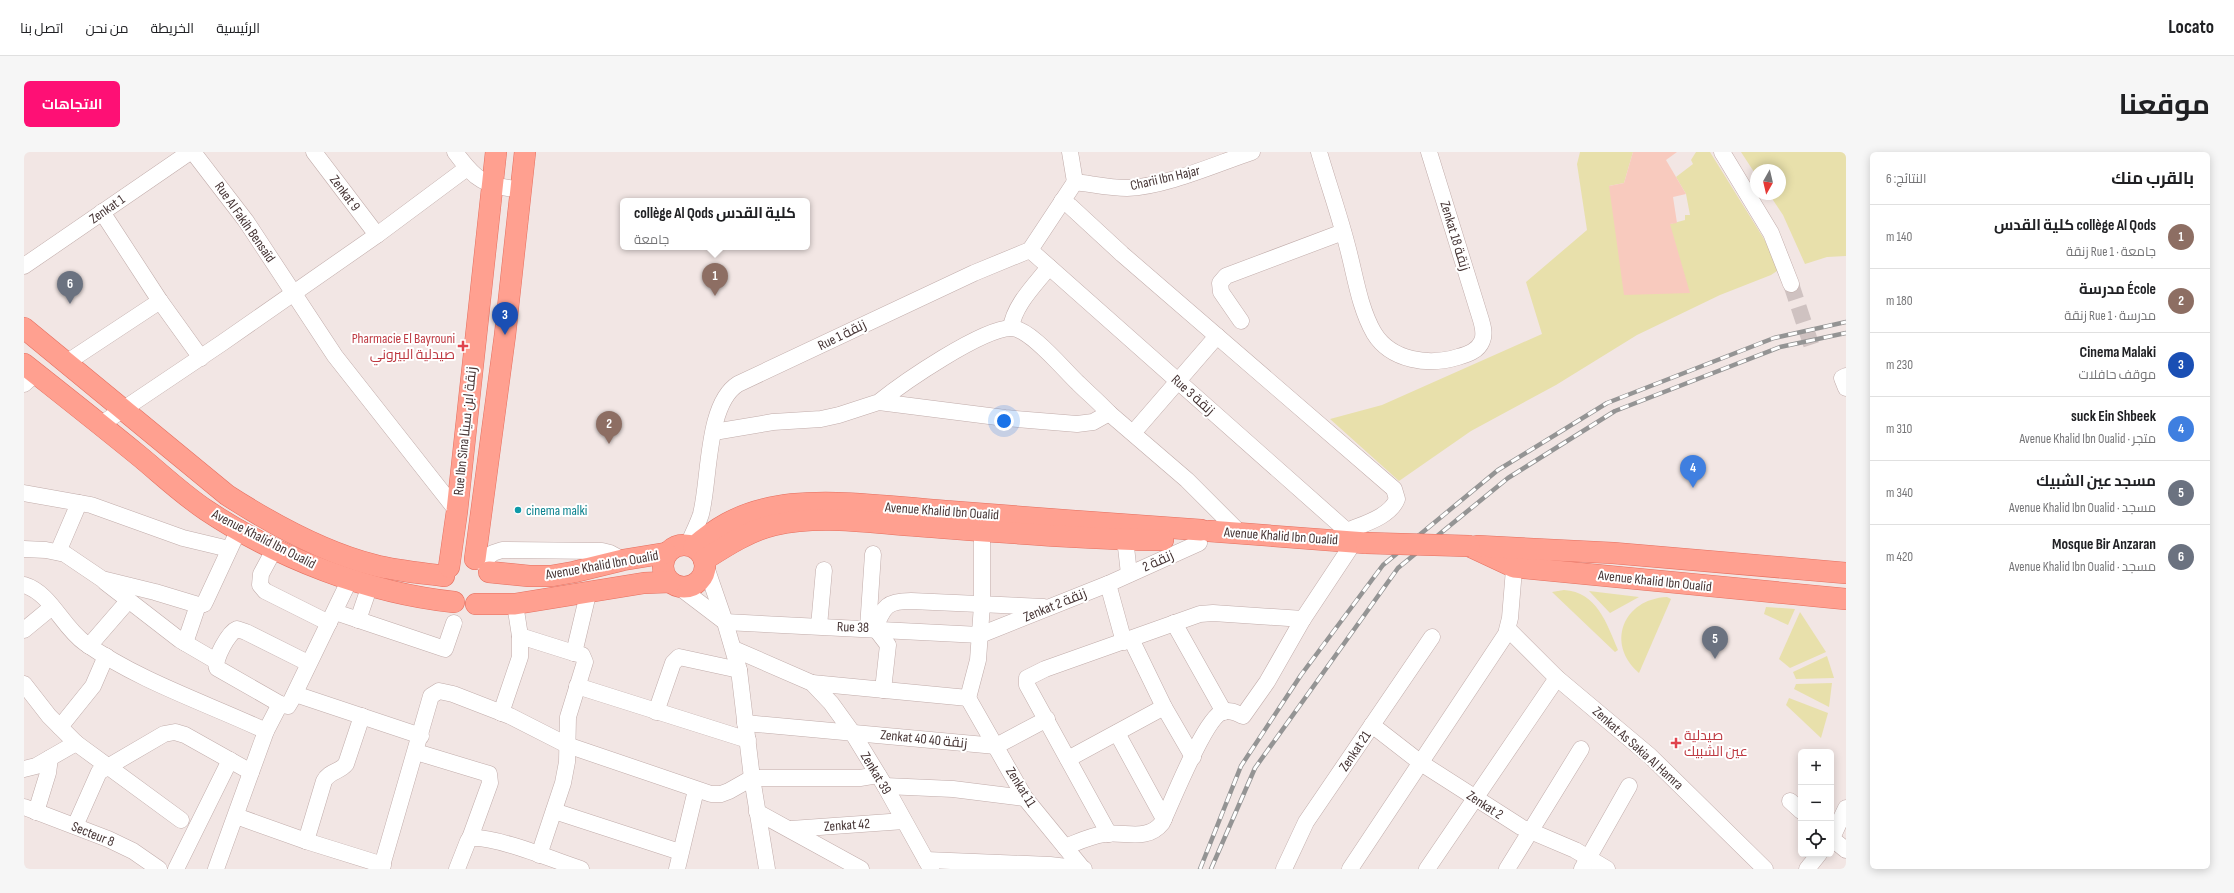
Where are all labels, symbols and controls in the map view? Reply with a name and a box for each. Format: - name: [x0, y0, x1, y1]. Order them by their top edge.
- text: Locato: [2168, 16, 2214, 39]
- text: اتصل بنا: [20, 20, 63, 37]
- text: من نحن: [85, 20, 128, 37]
- text: الخريطة: [150, 20, 194, 37]
- text: الرئيسية: [216, 20, 260, 37]
- button: الاتجاهات: [24, 81, 120, 127]
- text: موقعنا: [2119, 89, 2210, 122]
- street label: Charii Ibn Hajar: [1129, 162, 1201, 194]
- north arrow: [1750, 164, 1786, 200]
- text: بالقرب منك: [2111, 169, 2194, 189]
- text: النتائج: 6: [1886, 171, 1926, 187]
- street label: Zenkat 9: [326, 172, 364, 214]
- street label: Rue Al Fakih Bensaïd: [211, 178, 279, 266]
- street label: Zenkat 1: [86, 191, 128, 227]
- popup: [620, 198, 810, 250]
- street label: Zenkat 18 زنقة: [1436, 199, 1474, 273]
- text: collège Al Qods كلية القدس: [634, 204, 796, 223]
- text: collège Al Qods كلية القدس: [1994, 216, 2156, 235]
- text: 140 m: [1886, 229, 1912, 245]
- text: 1: [2178, 229, 2184, 245]
- text: جامعة: [634, 232, 669, 248]
- text: جامعة · Rue 1 زنقة: [2066, 244, 2156, 260]
- pin: 1: [702, 263, 728, 296]
- pin: 6: [57, 271, 83, 304]
- text: École مدرسة: [2079, 280, 2156, 299]
- text: 180 m: [1886, 293, 1912, 309]
- text: 2: [2178, 293, 2184, 309]
- pin: 3: [492, 302, 518, 335]
- text: مدرسة · Rue 1 زنقة: [2064, 308, 2156, 324]
- street label: Rue 1 زنقة: [815, 316, 869, 354]
- place label: Pharmacie El Bayrouni صيدلية البيروني: [352, 330, 455, 366]
- marker: Pharmacie El Bayrouni صيدلية البيروني: [458, 341, 468, 351]
- text: Cinema Malaki: [2080, 343, 2156, 362]
- text: 230 m: [1886, 357, 1913, 373]
- text: 3: [2178, 357, 2184, 373]
- street label: Rue Ibn Sina زنقة ابن سينا: [450, 366, 480, 496]
- text: موقف حافلات: [2079, 367, 2156, 383]
- street label: Rue 3 زنقة: [1168, 371, 1218, 419]
- text: suck Ein Shbeek: [2071, 407, 2156, 426]
- pin: 2: [596, 411, 622, 444]
- your location: [994, 411, 1014, 431]
- text: 310 m: [1886, 421, 1912, 437]
- text: 4: [2178, 421, 2184, 437]
- text: متجر · Avenue Khalid Ibn Oualid: [2019, 431, 2156, 447]
- pin: 4: [1680, 455, 1706, 488]
- text: مسجد عين الشبيك: [2036, 472, 2156, 491]
- text: 340 m: [1886, 485, 1913, 501]
- text: 5: [2178, 485, 2184, 501]
- street label: Avenue Khalid Ibn Oualid: [883, 498, 1000, 523]
- text: مسجد · Avenue Khalid Ibn Oualid: [2009, 500, 2156, 516]
- place label: cinema malki: [526, 502, 587, 519]
- street label: Avenue Khalid Ibn Oualid: [208, 505, 319, 573]
- marker: cinema malki: [513, 505, 523, 515]
- street label: Avenue Khalid Ibn Oualid: [1222, 523, 1339, 548]
- text: Mosque Bir Anzaran: [2052, 535, 2156, 554]
- street label: Avenue Khalid Ibn Oualid: [543, 547, 660, 583]
- street label: زنقة 2: [1140, 547, 1176, 575]
- text: 420 m: [1886, 549, 1913, 565]
- text: 6: [2178, 549, 2184, 565]
- text: مسجد · Avenue Khalid Ibn Oualid: [2009, 559, 2156, 575]
- street label: Avenue Khalid Ibn Oualid: [1596, 566, 1713, 595]
- street label: Zenkat 2 زنقة: [1021, 585, 1089, 625]
- street label: Rue 38: [837, 618, 869, 636]
- pin: 5: [1702, 626, 1728, 659]
- street label: Zenkat As Sakia Al Hamra: [1589, 703, 1687, 793]
- street label: Zenkat 40 زنقة 40: [880, 726, 968, 752]
- street label: Zenkat 21: [1335, 727, 1375, 774]
- place label: صيدلية عين الشبيك: [1684, 727, 1748, 760]
- marker: صيدلية عين الشبيك: [1671, 738, 1681, 748]
- street label: Zenkat 39: [857, 749, 895, 797]
- map controls: [1798, 749, 1834, 857]
- button: +: [1798, 749, 1834, 785]
- street label: Zenkat 11: [1002, 764, 1040, 810]
- button: −: [1798, 785, 1834, 821]
- street label: Zenkat 2: [1464, 787, 1507, 823]
- street label: Zenkat 42: [823, 815, 871, 835]
- street label: Secteur 8: [69, 818, 117, 850]
- button: locate: [1798, 821, 1834, 857]

